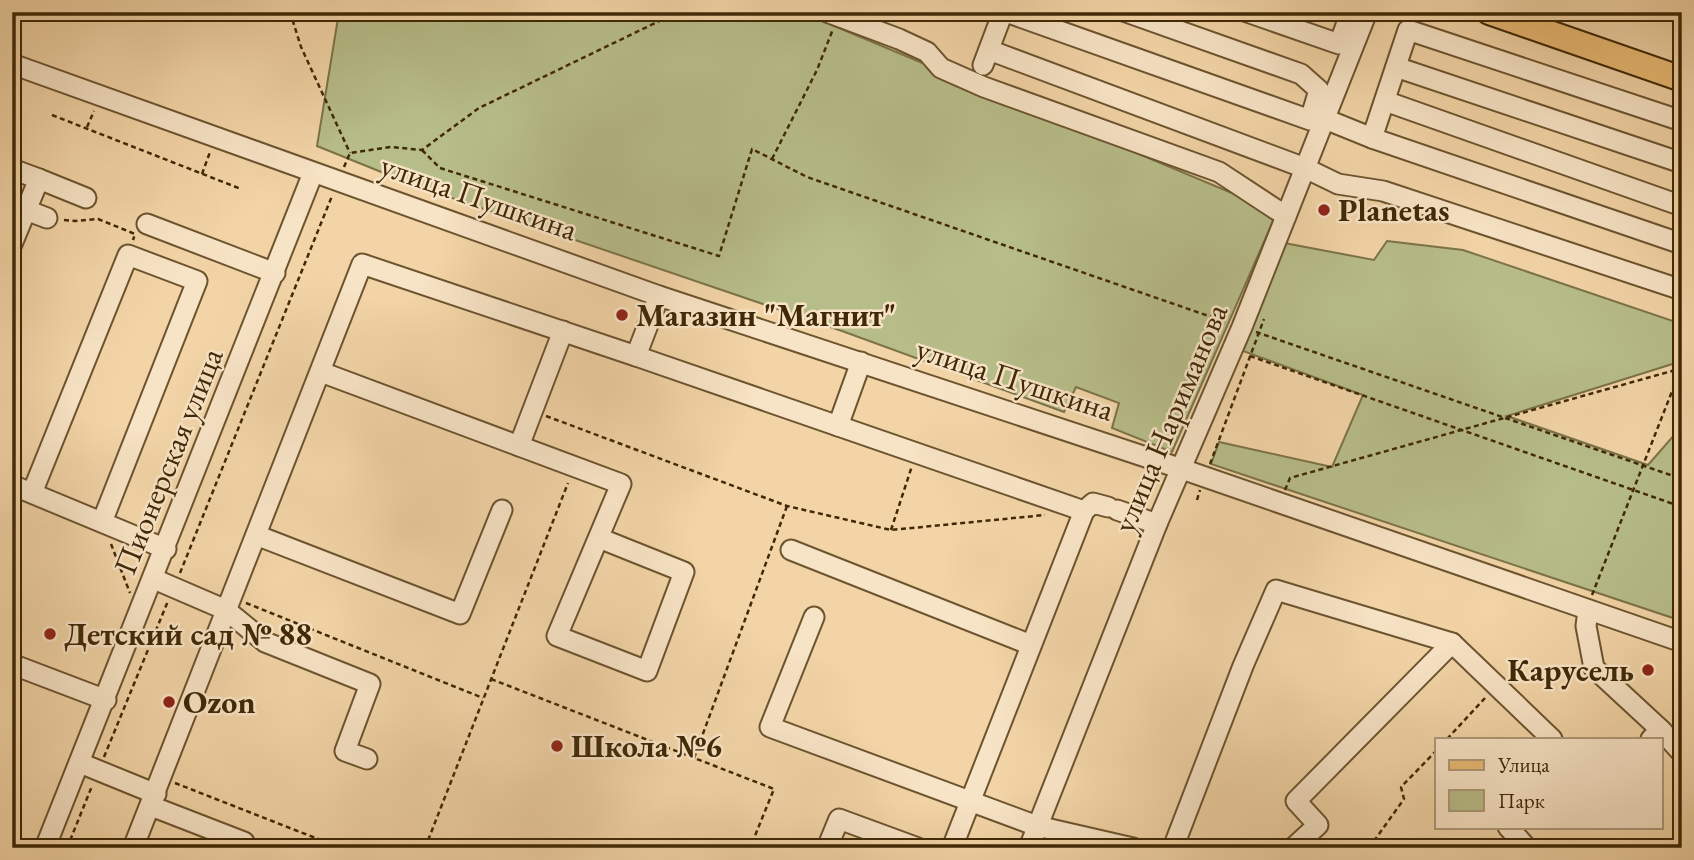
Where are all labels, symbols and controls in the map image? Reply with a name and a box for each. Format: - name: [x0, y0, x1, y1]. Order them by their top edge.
- street label: улица Пушкина: [375, 144, 583, 250]
- place label: Planetas: [1338, 189, 1450, 231]
- marker: Planetas: [1316, 202, 1332, 218]
- place label: Магазин "Магнит": [636, 294, 896, 336]
- street label: улица Нариманова: [1103, 297, 1237, 539]
- marker: Магазин "Магнит": [614, 307, 630, 323]
- street label: улица Пушкина: [911, 327, 1119, 431]
- street label: Пионерская улица: [103, 341, 233, 580]
- place label: Детский сад № 88: [64, 613, 312, 655]
- marker: Детский сад № 88: [42, 626, 58, 642]
- place label: Карусель: [1507, 649, 1634, 691]
- marker: Карусель: [1640, 662, 1656, 678]
- place label: Ozon: [183, 681, 256, 723]
- marker: Ozon: [161, 694, 177, 710]
- place label: Школа №6: [571, 725, 722, 767]
- marker: Школа №6: [549, 738, 565, 754]
- legend: [1435, 738, 1662, 828]
- text: Улица: [1497, 751, 1550, 778]
- text: Парк: [1498, 787, 1545, 814]

